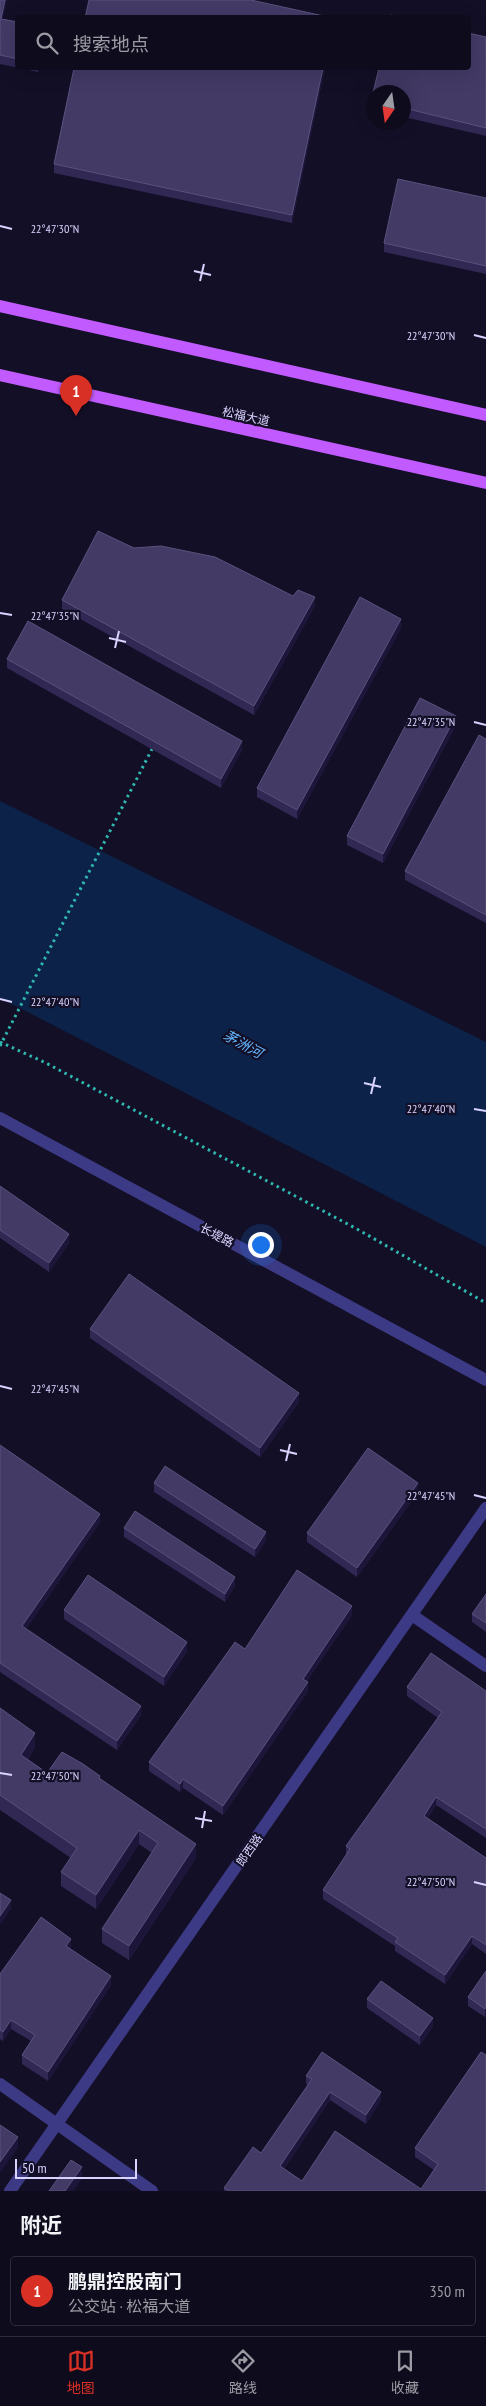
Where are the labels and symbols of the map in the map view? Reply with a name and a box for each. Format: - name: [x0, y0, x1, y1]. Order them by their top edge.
- north arrow: [366, 85, 411, 130]
- text: 22°47'30"N: [31, 221, 79, 236]
- text: 22°47'30"N: [407, 328, 455, 343]
- pin: 1: [60, 375, 92, 416]
- street label: 松福大道: [221, 403, 271, 429]
- text: 22°47'35"N: [31, 608, 79, 623]
- text: 22°47'35"N: [407, 714, 455, 729]
- text: 22°47'40"N: [31, 994, 79, 1009]
- water label: 茅洲河: [220, 1026, 268, 1064]
- text: 22°47'40"N: [407, 1101, 455, 1116]
- street label: 长堤路: [198, 1220, 236, 1250]
- your location: [248, 1232, 274, 1258]
- text: 22°47'45"N: [31, 1381, 79, 1396]
- text: 22°47'45"N: [407, 1488, 455, 1503]
- text: 22°47'50"N: [31, 1768, 79, 1783]
- street label: 郎西路: [233, 1831, 265, 1869]
- text: 22°47'50"N: [407, 1874, 455, 1889]
- scale bar: [15, 2156, 138, 2179]

